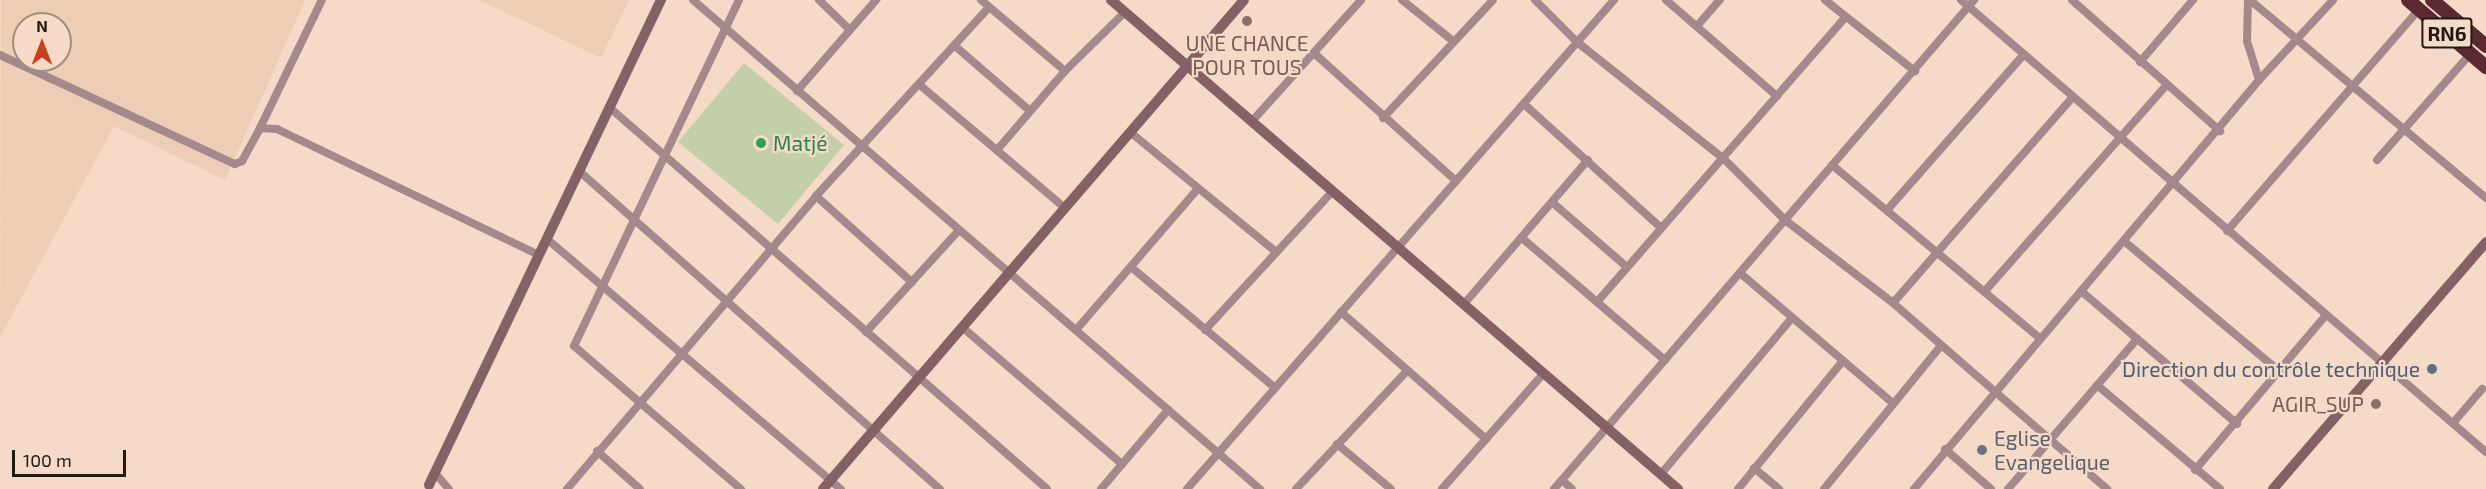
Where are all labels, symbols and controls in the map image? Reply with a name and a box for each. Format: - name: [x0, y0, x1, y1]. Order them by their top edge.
- north arrow: [12, 12, 72, 72]
- marker: UNE CHANCE POUR TOUS: [1240, 14, 1254, 28]
- text: N: [36, 16, 48, 35]
- road number: RN6: [2420, 16, 2474, 50]
- place label: UNE CHANCE POUR TOUS: [1186, 30, 1308, 80]
- place label: Matjé: [773, 130, 827, 156]
- marker: Matjé: [754, 136, 768, 150]
- place label: Direction du contrôle technique: [2122, 356, 2420, 382]
- marker: Direction du contrôle technique: [2425, 362, 2439, 376]
- place label: AGIR_SUP: [2272, 391, 2364, 417]
- marker: AGIR_SUP: [2369, 397, 2383, 411]
- place label: Eglise Evangelique: [1994, 425, 2110, 475]
- scale bar: [15, 438, 129, 476]
- marker: Eglise Evangelique: [1975, 443, 1989, 457]
- text: 100 m: [23, 449, 72, 471]

